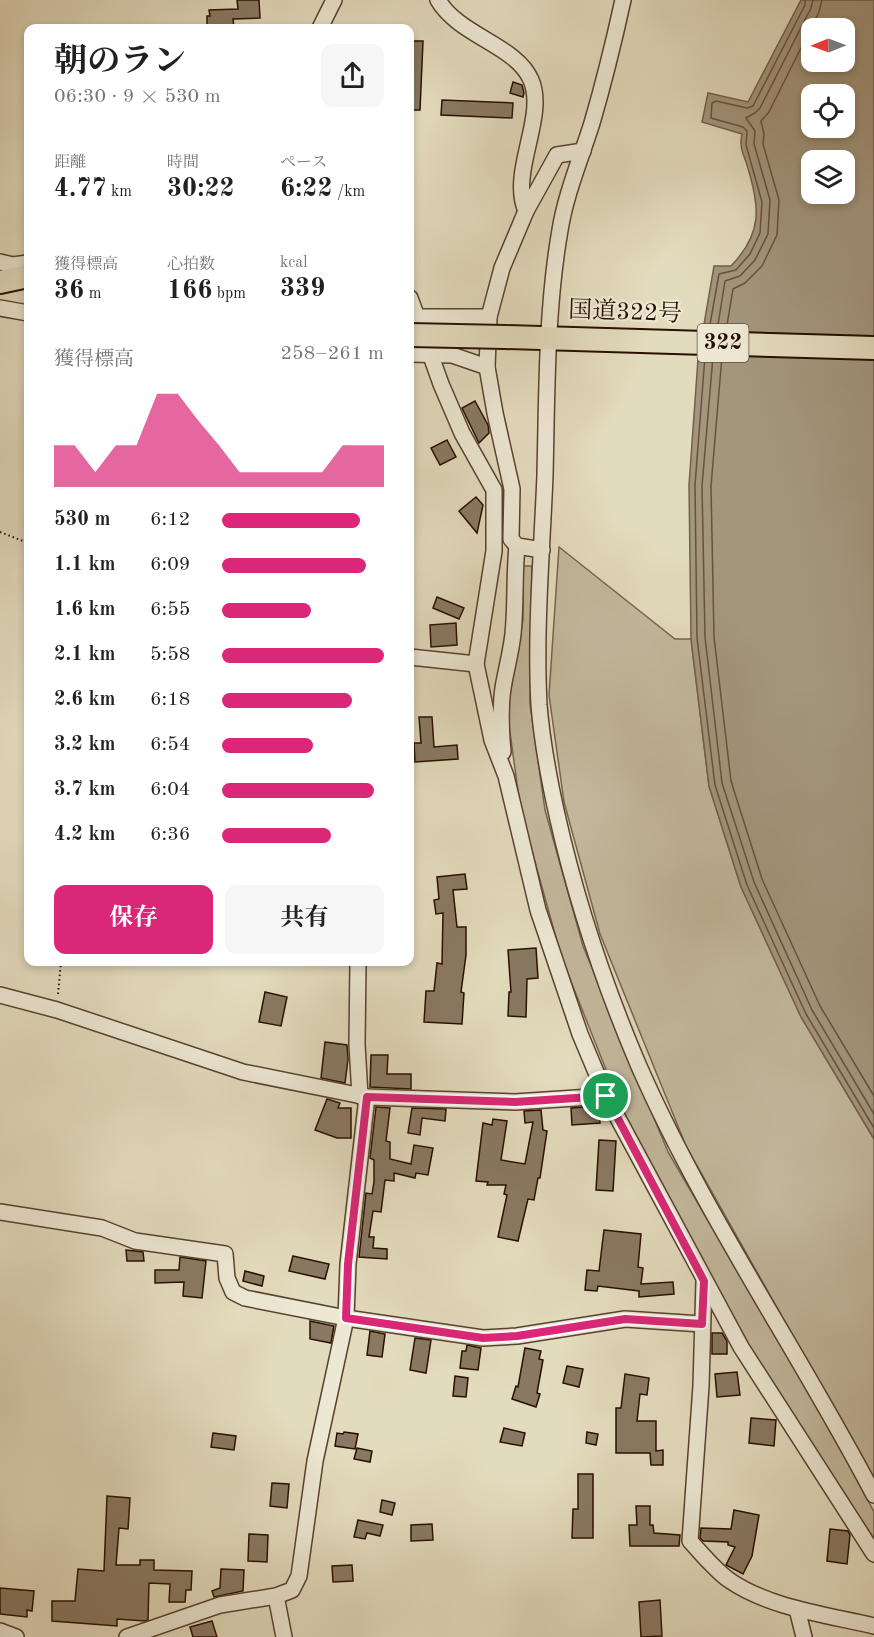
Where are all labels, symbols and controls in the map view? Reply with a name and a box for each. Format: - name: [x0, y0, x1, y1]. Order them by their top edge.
- north arrow: [801, 18, 855, 72]
- map controls: [801, 18, 855, 204]
- button: share: [321, 44, 384, 107]
- text: 朝のラン: [54, 46, 186, 79]
- button: locate: [801, 84, 855, 138]
- text: 06:30 · 9 × 530 m: [54, 87, 221, 107]
- button: layers: [801, 150, 855, 204]
- text: 距離: [54, 155, 86, 171]
- text: 時間: [167, 155, 199, 171]
- text: ペース: [280, 155, 327, 171]
- text: 4.77: [54, 176, 107, 202]
- text: 30:22: [167, 176, 235, 202]
- text: 6:22: [280, 176, 333, 202]
- text: km: [107, 184, 132, 200]
- text: /km: [333, 184, 365, 200]
- text: kcal: [280, 255, 308, 271]
- text: 獲得標高: [54, 257, 118, 273]
- text: 心拍数: [167, 257, 215, 273]
- text: 339: [280, 276, 325, 302]
- text: 36: [54, 278, 84, 304]
- text: 166: [167, 278, 212, 304]
- text: m: [84, 286, 101, 302]
- text: bpm: [212, 286, 246, 302]
- street label: 国道322号: [568, 296, 682, 327]
- road number: 322: [698, 324, 748, 362]
- text: 258–261 m: [281, 344, 384, 364]
- text: 獲得標高: [54, 350, 134, 370]
- text: 530 m: [54, 510, 110, 530]
- text: 6:12: [150, 510, 190, 530]
- text: 1.1 km: [54, 555, 116, 575]
- text: 6:09: [150, 555, 190, 575]
- text: 1.6 km: [54, 600, 116, 620]
- text: 6:55: [150, 600, 190, 620]
- text: 2.1 km: [54, 645, 116, 665]
- text: 5:58: [150, 645, 190, 665]
- text: 2.6 km: [54, 690, 116, 710]
- text: 6:18: [150, 690, 190, 710]
- text: 3.2 km: [54, 735, 116, 755]
- text: 6:54: [150, 735, 190, 755]
- text: 3.7 km: [54, 780, 116, 800]
- text: 6:04: [150, 780, 190, 800]
- text: 4.2 km: [54, 825, 116, 845]
- text: 6:36: [150, 825, 190, 845]
- button: 保存: [54, 885, 213, 954]
- button: 共有: [225, 885, 384, 954]
- pin: [580, 1070, 631, 1121]
- icon: arrive: [589, 1079, 622, 1112]

